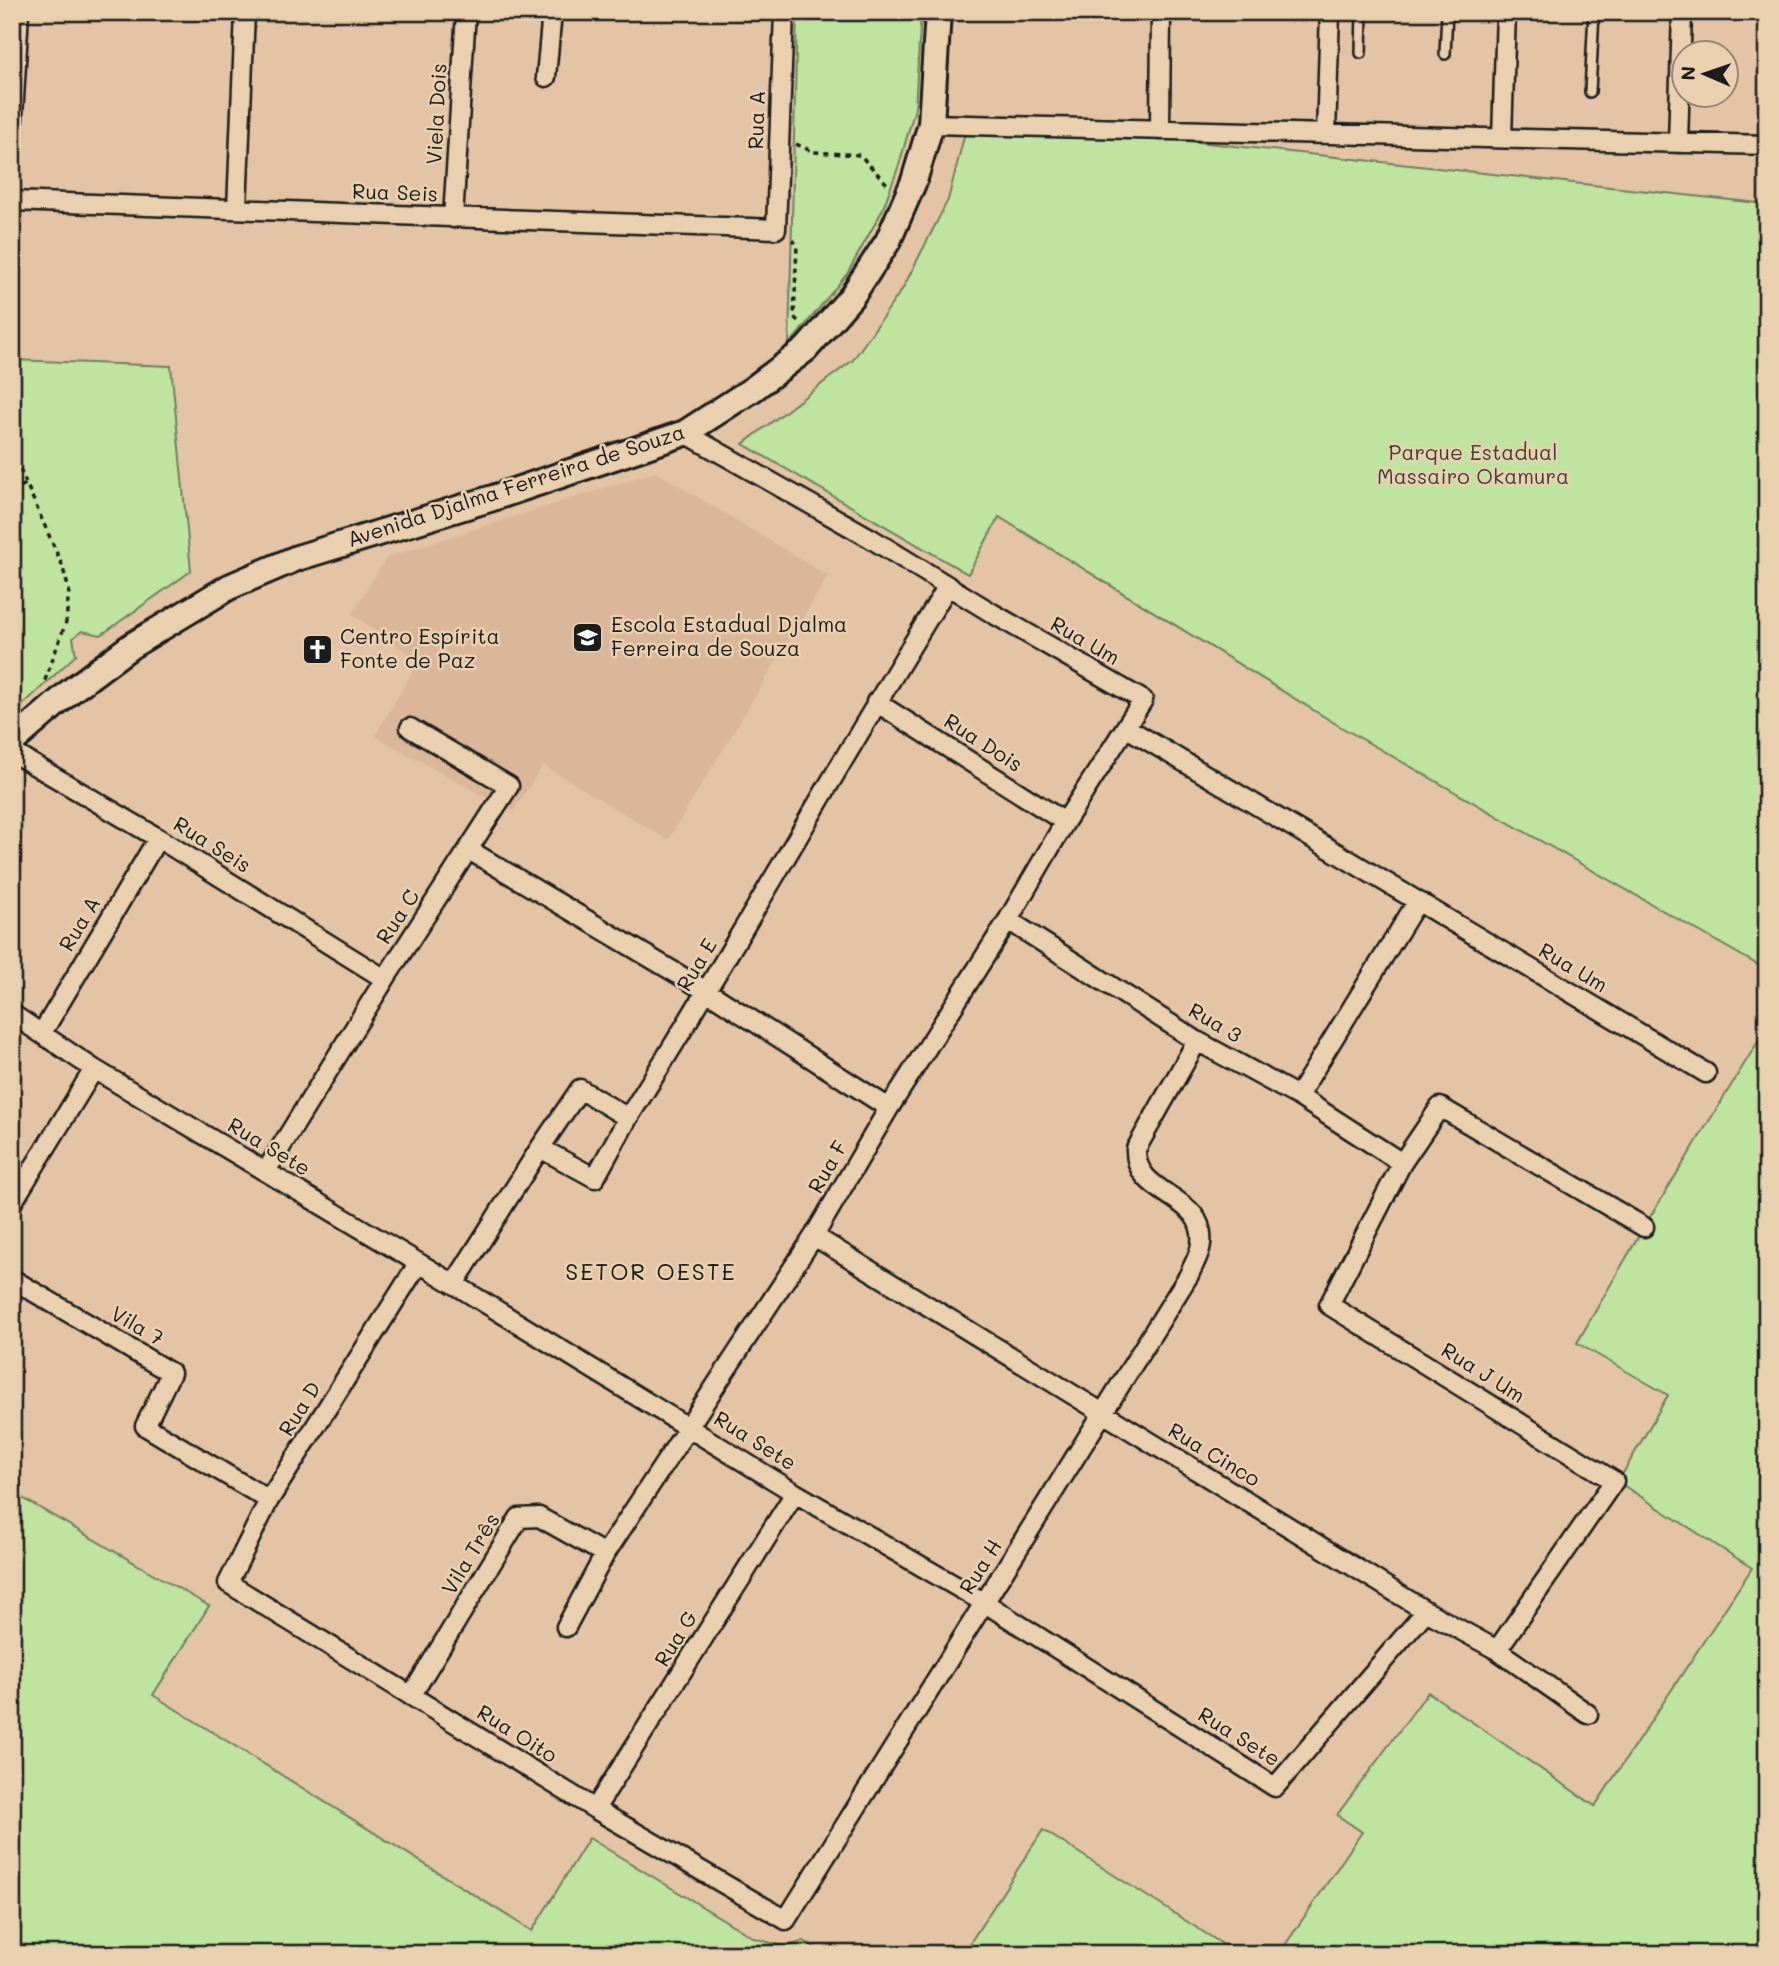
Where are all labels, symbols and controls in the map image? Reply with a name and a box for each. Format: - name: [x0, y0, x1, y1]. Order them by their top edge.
- north arrow: [1670, 38, 1740, 108]
- street label: Viela Dois: [419, 63, 452, 165]
- text: N: [1675, 66, 1700, 81]
- street label: Rua A: [741, 90, 770, 150]
- street label: Rua Seis: [351, 177, 439, 206]
- street label: Avenida Djalma Ferreira de Souza: [343, 417, 688, 552]
- park label: Parque Estadual Massairo Okamura: [1377, 438, 1569, 489]
- street label: Rua Um: [1046, 609, 1125, 670]
- place label: Escola Estadual Djalma Ferreira de Souza: [611, 610, 847, 661]
- school or university icon: Escola Estadual Djalma Ferreira de Souza: [571, 620, 605, 654]
- place label: Centro Espírita Fonte de Paz: [340, 622, 500, 673]
- church icon: Centro Espírita Fonte de Paz: [300, 632, 334, 666]
- street label: Rua Dois: [939, 706, 1028, 777]
- street label: Rua Seis: [169, 809, 257, 878]
- street label: Rua C: [369, 884, 424, 949]
- street label: Rua A: [52, 891, 106, 956]
- street label: Rua E: [670, 933, 722, 996]
- street label: Rua Um: [1534, 936, 1613, 998]
- street label: Rua 3: [1184, 996, 1247, 1048]
- street label: Rua Sete: [223, 1110, 316, 1181]
- street label: Rua F: [801, 1135, 853, 1197]
- district label: SETOR OESTE: [565, 1256, 737, 1286]
- street label: Vila 7: [106, 1299, 169, 1351]
- street label: Rua J Um: [1437, 1335, 1531, 1408]
- street label: Rua D: [272, 1376, 326, 1440]
- street label: Rua Sete: [710, 1404, 802, 1476]
- street label: Rua Cinco: [1164, 1416, 1266, 1492]
- street label: Vila Três: [435, 1507, 505, 1599]
- street label: Rua H: [952, 1534, 1007, 1599]
- street label: Rua G: [647, 1605, 702, 1671]
- street label: Rua Oito: [473, 1698, 563, 1768]
- street label: Rua Sete: [1194, 1700, 1286, 1772]

